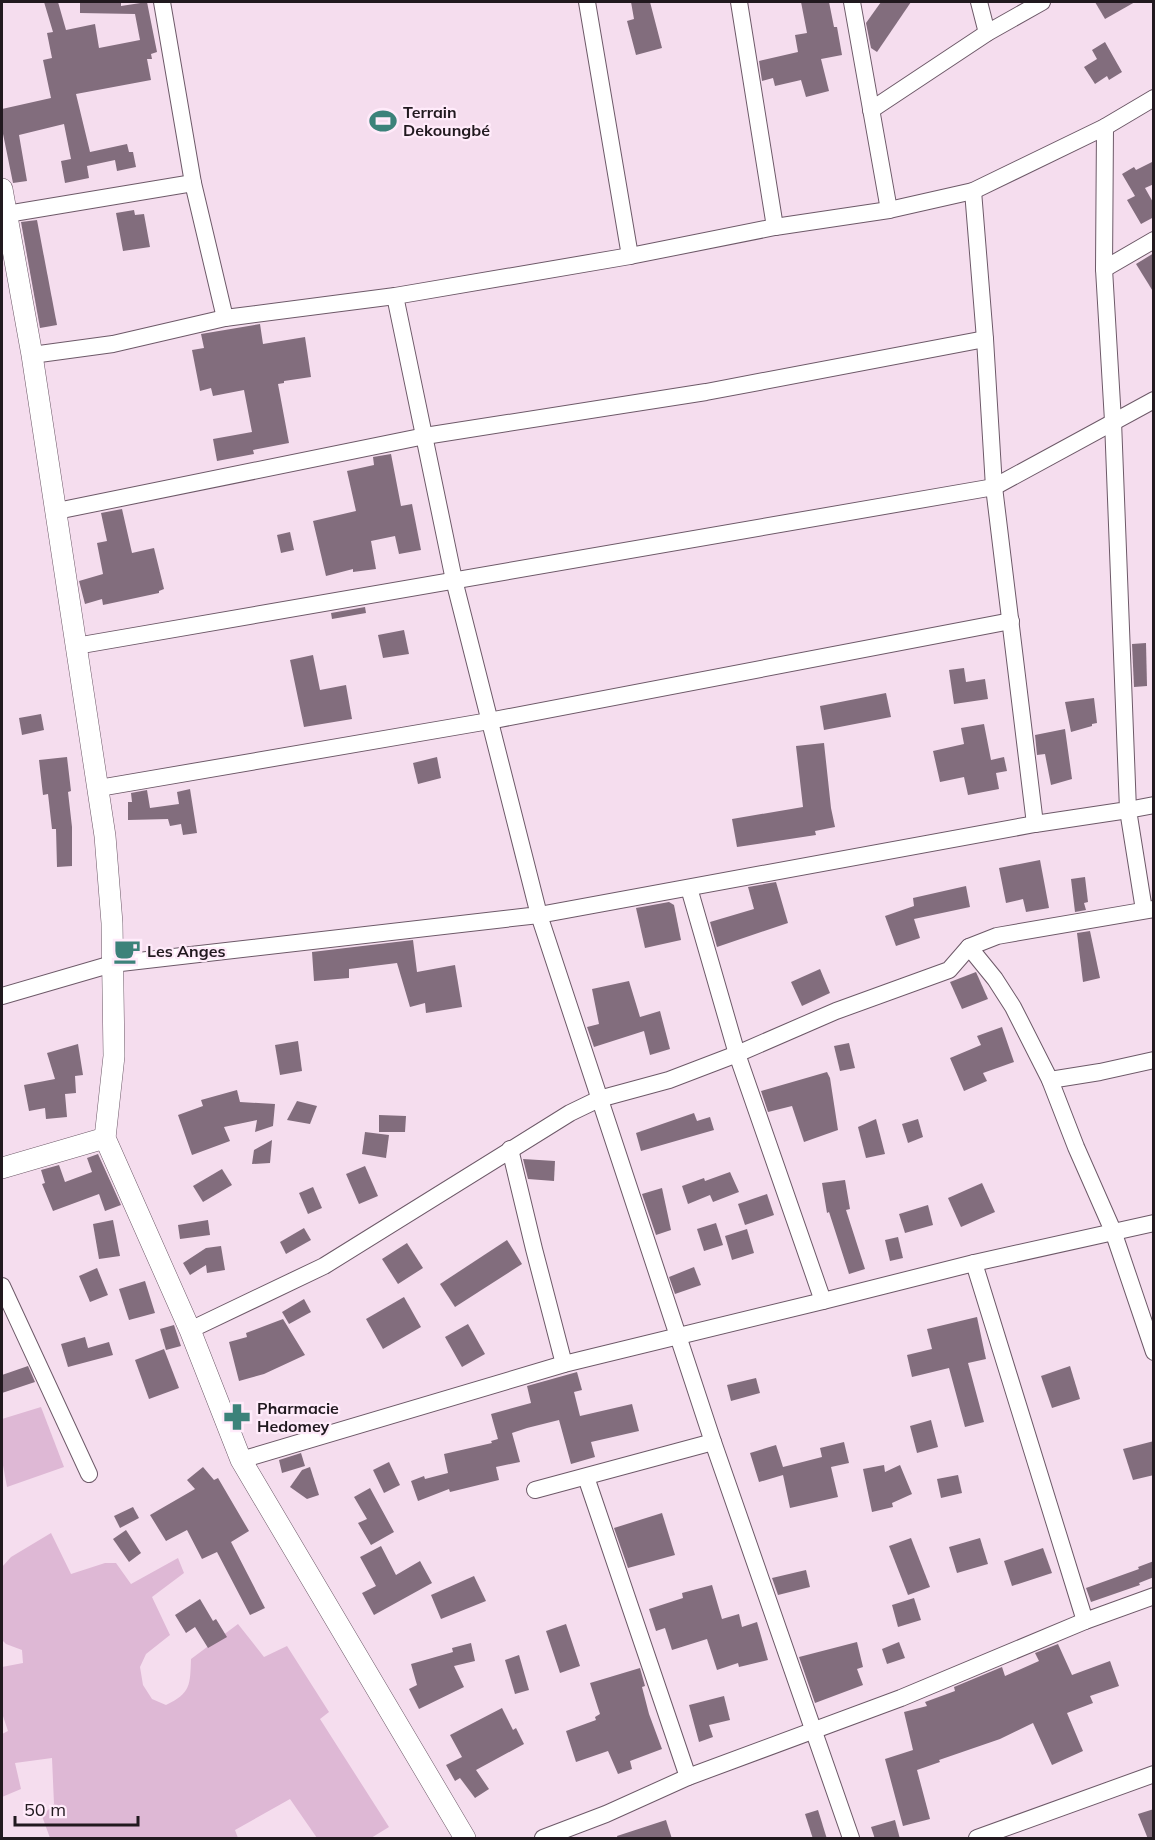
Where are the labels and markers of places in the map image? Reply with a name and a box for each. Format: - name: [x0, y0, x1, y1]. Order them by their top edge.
- place label: Terrain Dekoungbé: [403, 102, 490, 140]
- sports icon: Terrain Dekoungbé: [368, 106, 398, 136]
- cafe icon: Les Anges: [112, 936, 142, 966]
- place label: Les Anges: [147, 941, 225, 961]
- place label: Pharmacie Hedomey: [257, 1398, 339, 1436]
- pharmacy icon: Pharmacie Hedomey: [222, 1402, 252, 1432]

